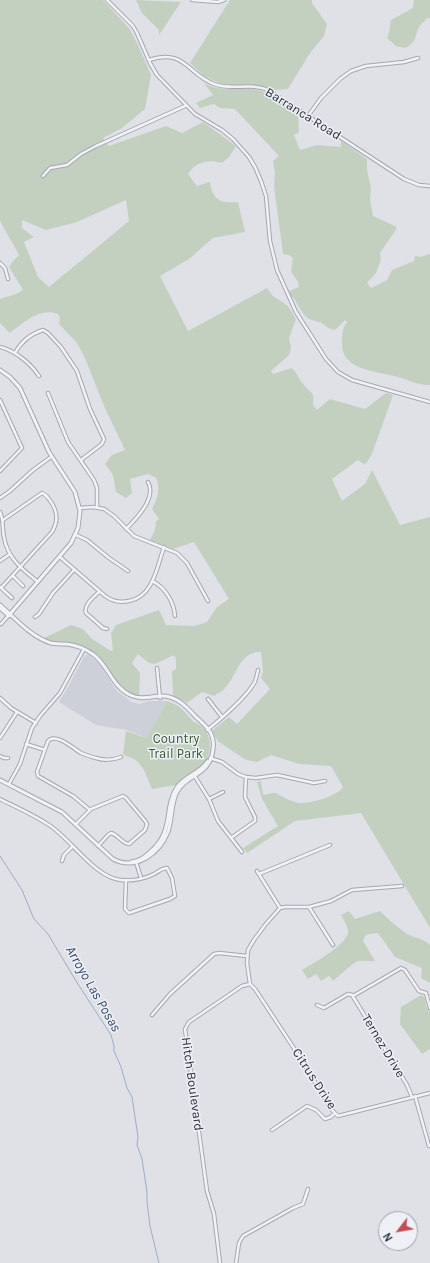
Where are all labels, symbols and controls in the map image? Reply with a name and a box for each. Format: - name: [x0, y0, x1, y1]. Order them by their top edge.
- street label: Barranca Road: [262, 84, 344, 144]
- park label: Country Trail Park: [149, 731, 203, 762]
- water label: Arroyo Las Posas: [62, 943, 124, 1035]
- street label: Ternez Drive: [358, 1012, 408, 1080]
- street label: Hitch Boulevard: [178, 1036, 206, 1132]
- street label: Citrus Drive: [289, 1046, 339, 1112]
- north arrow: [378, 1211, 418, 1251]
- text: N: [381, 1230, 396, 1244]

